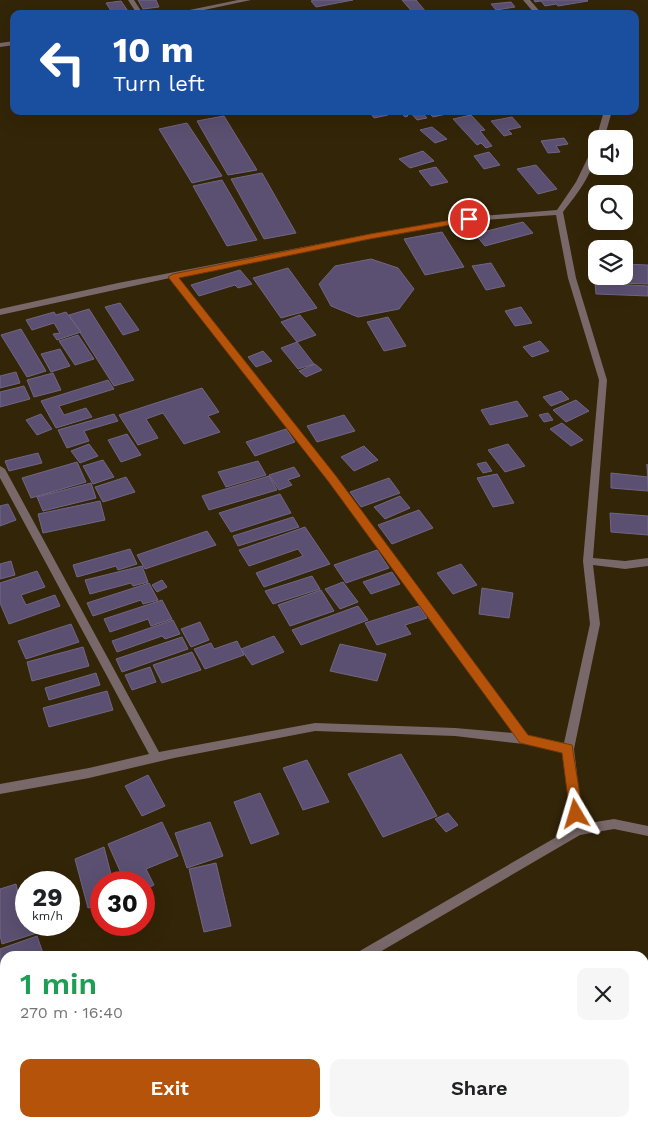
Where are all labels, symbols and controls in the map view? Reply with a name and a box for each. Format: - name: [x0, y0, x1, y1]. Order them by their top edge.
- text: 10 m: [113, 29, 194, 71]
- icon: left: [30, 30, 95, 95]
- text: Turn left: [113, 71, 205, 96]
- map controls: [588, 130, 633, 285]
- button: sound: [588, 130, 633, 175]
- button: search: [588, 185, 633, 230]
- pin: [448, 198, 490, 240]
- icon: arrive: [455, 205, 483, 233]
- button: layers: [588, 240, 633, 285]
- position arrow: [549, 787, 601, 839]
- speed limit sign: 30: [90, 871, 155, 936]
- text: 29: [32, 883, 63, 912]
- text: km/h: [32, 909, 63, 923]
- text: 1 min: [20, 966, 97, 1001]
- button: close: [577, 968, 629, 1020]
- text: 270 m · 16:40: [20, 1003, 123, 1022]
- button: Exit: [20, 1059, 320, 1117]
- button: Share: [330, 1059, 629, 1117]

